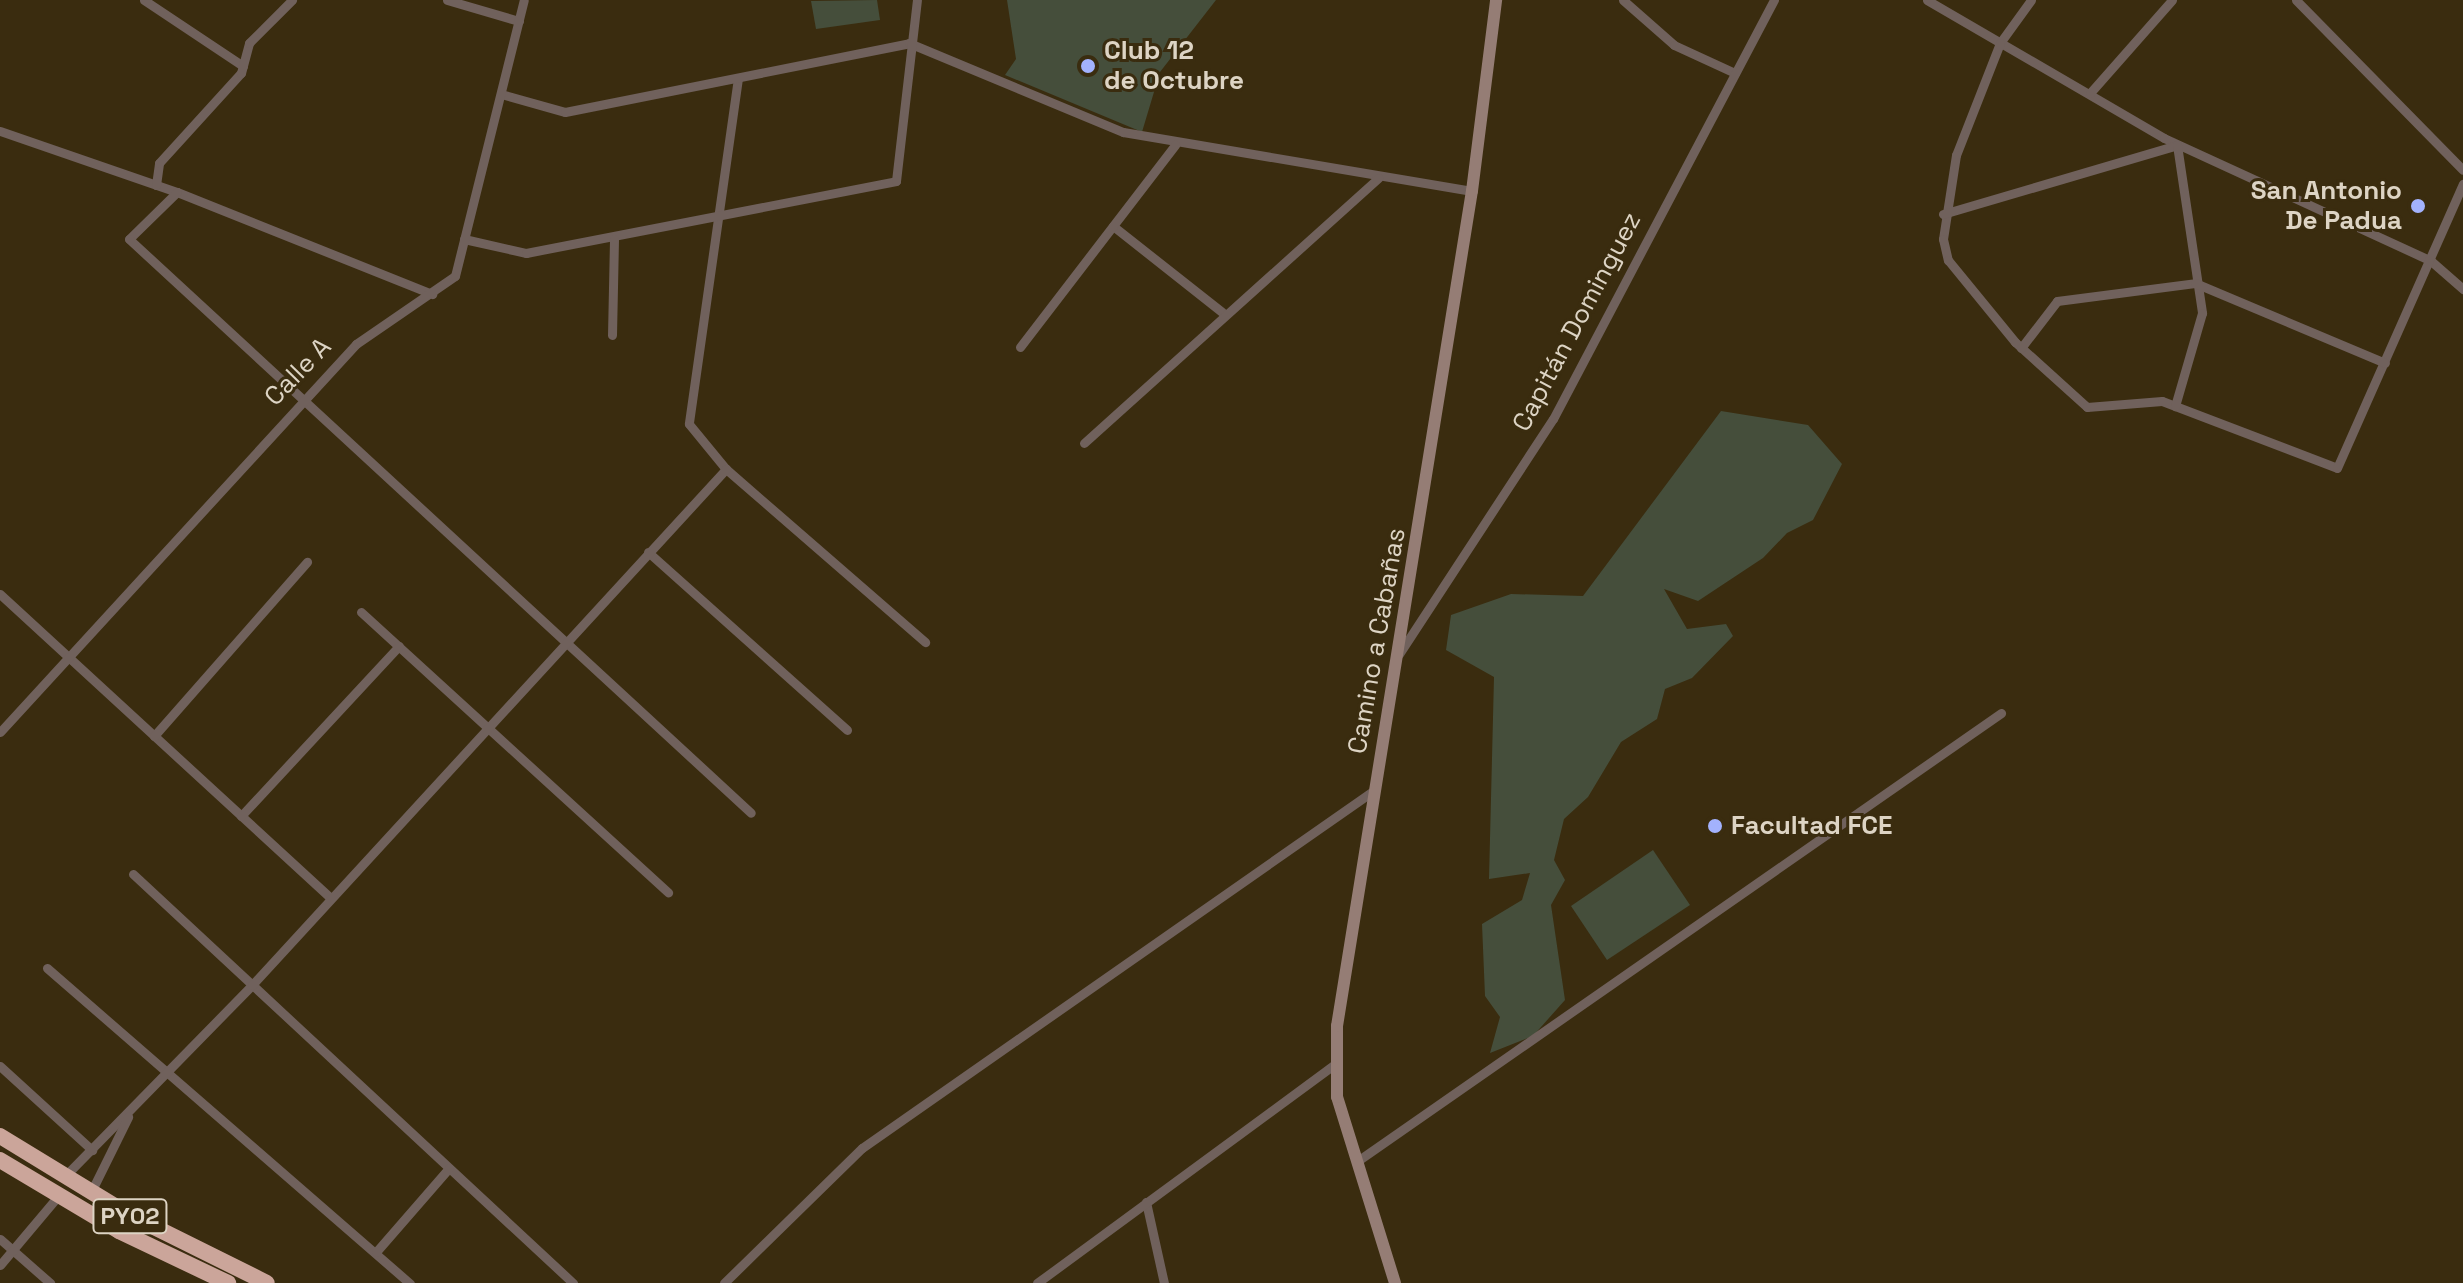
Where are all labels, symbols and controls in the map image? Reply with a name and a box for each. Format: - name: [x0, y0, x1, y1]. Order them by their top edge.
- place label: Club 12 de Octubre: [1104, 35, 1244, 96]
- marker: Club 12 de Octubre: [1079, 57, 1097, 75]
- place label: San Antonio De Padua: [2250, 175, 2402, 236]
- marker: San Antonio De Padua: [2409, 197, 2427, 215]
- street label: Capitán Dominguez: [1506, 207, 1648, 437]
- street label: Calle A: [258, 331, 338, 413]
- street label: Camino a Cabañas: [1342, 526, 1412, 756]
- place label: Facultad FCE: [1731, 810, 1892, 842]
- marker: Facultad FCE: [1706, 817, 1724, 835]
- road number: PY02: [92, 1196, 168, 1236]

